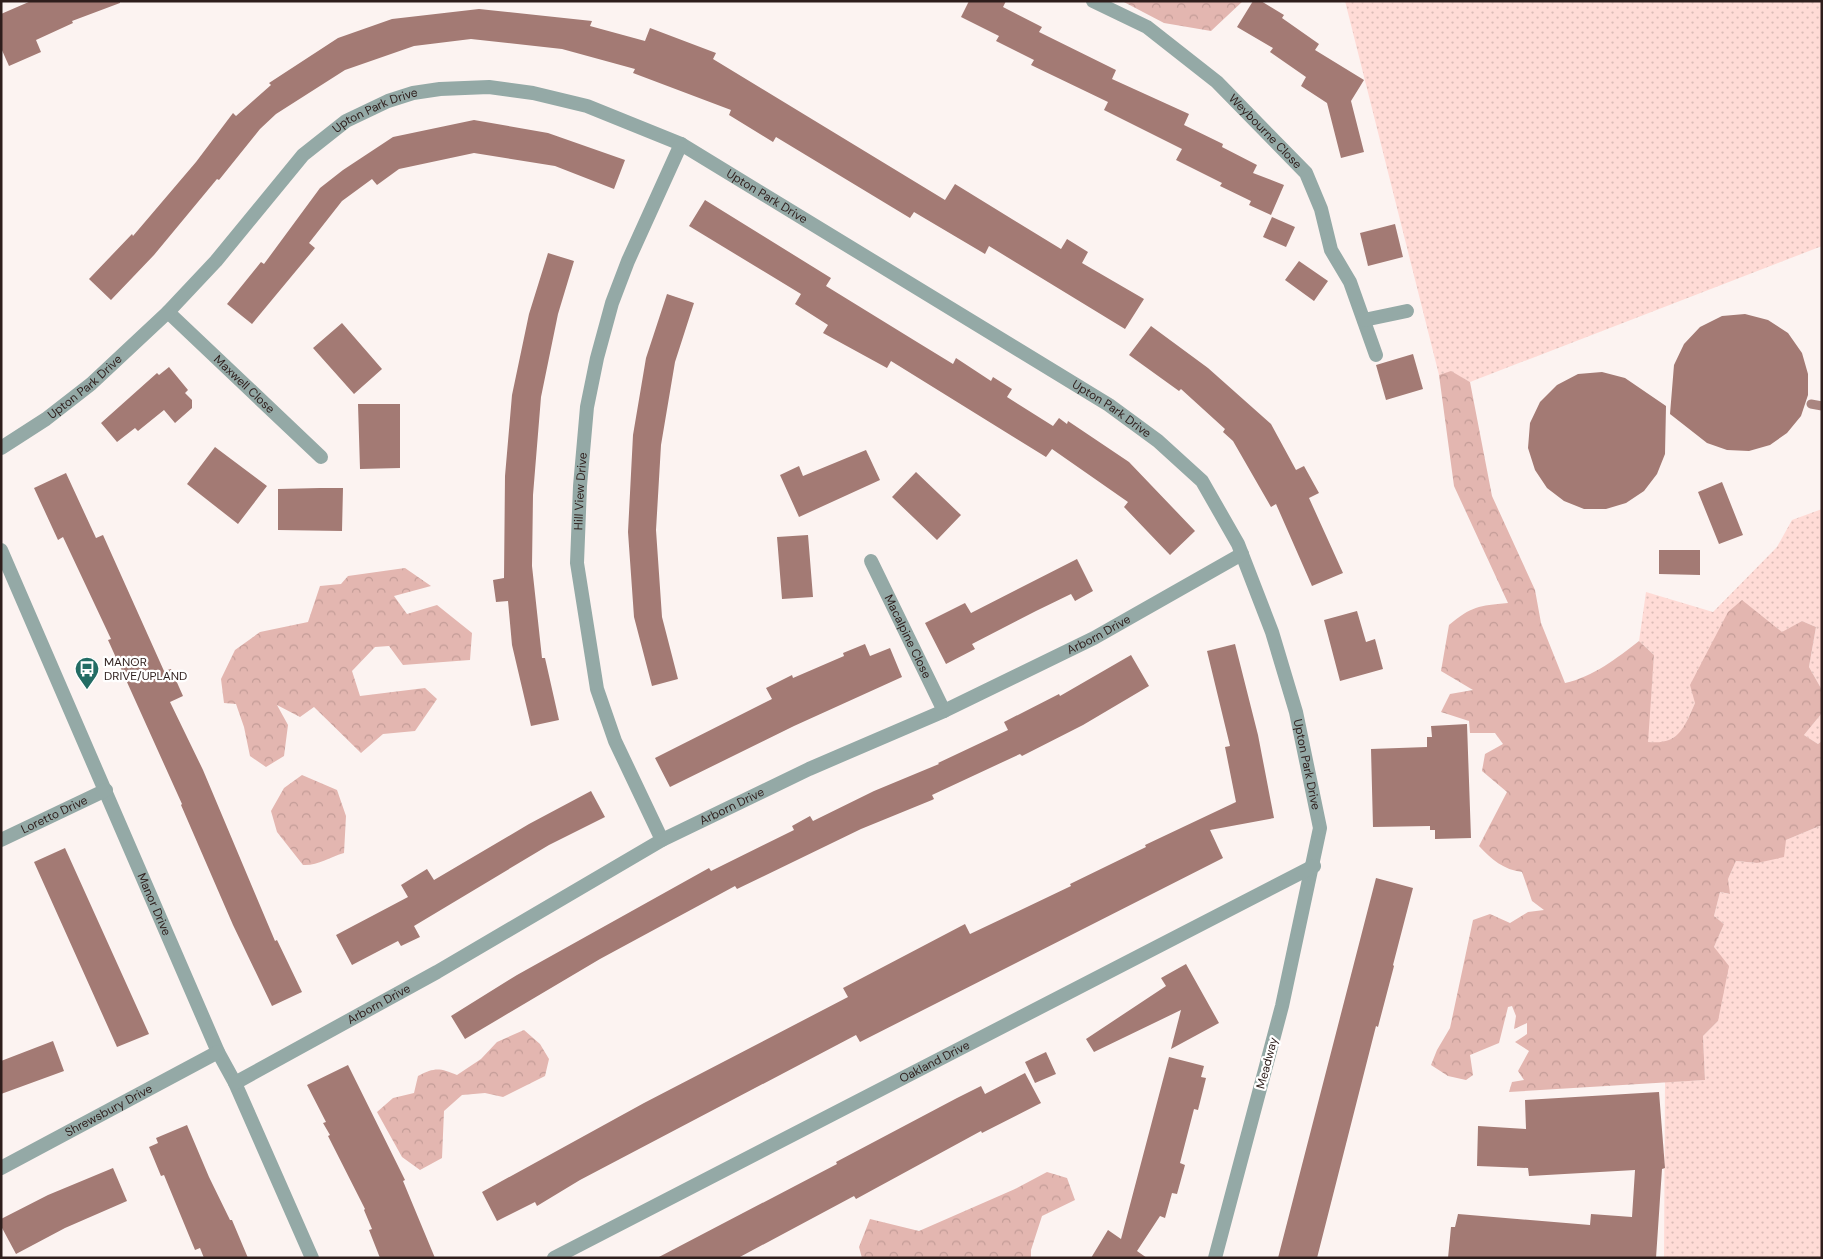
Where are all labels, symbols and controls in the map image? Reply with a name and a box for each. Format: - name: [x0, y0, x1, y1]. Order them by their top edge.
- street label: Upton Park Drive: [329, 84, 419, 137]
- street label: Weybourne Close: [1225, 91, 1306, 172]
- street label: Upton Park Drive: [723, 166, 811, 227]
- street label: Upton Park Drive: [44, 351, 126, 423]
- street label: Maxwell Close: [210, 352, 278, 417]
- street label: Upton Park Drive: [1069, 376, 1155, 441]
- street label: Hill View Drive: [570, 452, 591, 531]
- street label: Macalpine Close: [881, 592, 935, 681]
- street label: Arborn Drive: [1064, 611, 1133, 658]
- place label: MANOR DRIVE/UPLAND: [104, 654, 187, 684]
- bus stop icon: MANOR DRIVE/UPLAND: [74, 656, 100, 690]
- street label: Upton Park Drive: [1290, 718, 1324, 812]
- street label: Arborn Drive: [697, 784, 767, 829]
- street label: Loretto Drive: [18, 792, 90, 837]
- street label: Manor Drive: [134, 870, 175, 938]
- street label: Arborn Drive: [344, 980, 413, 1028]
- street label: Meadway: [1252, 1035, 1282, 1091]
- street label: Oakland Drive: [896, 1037, 973, 1087]
- street label: Shrewsbury Drive: [62, 1080, 155, 1140]

